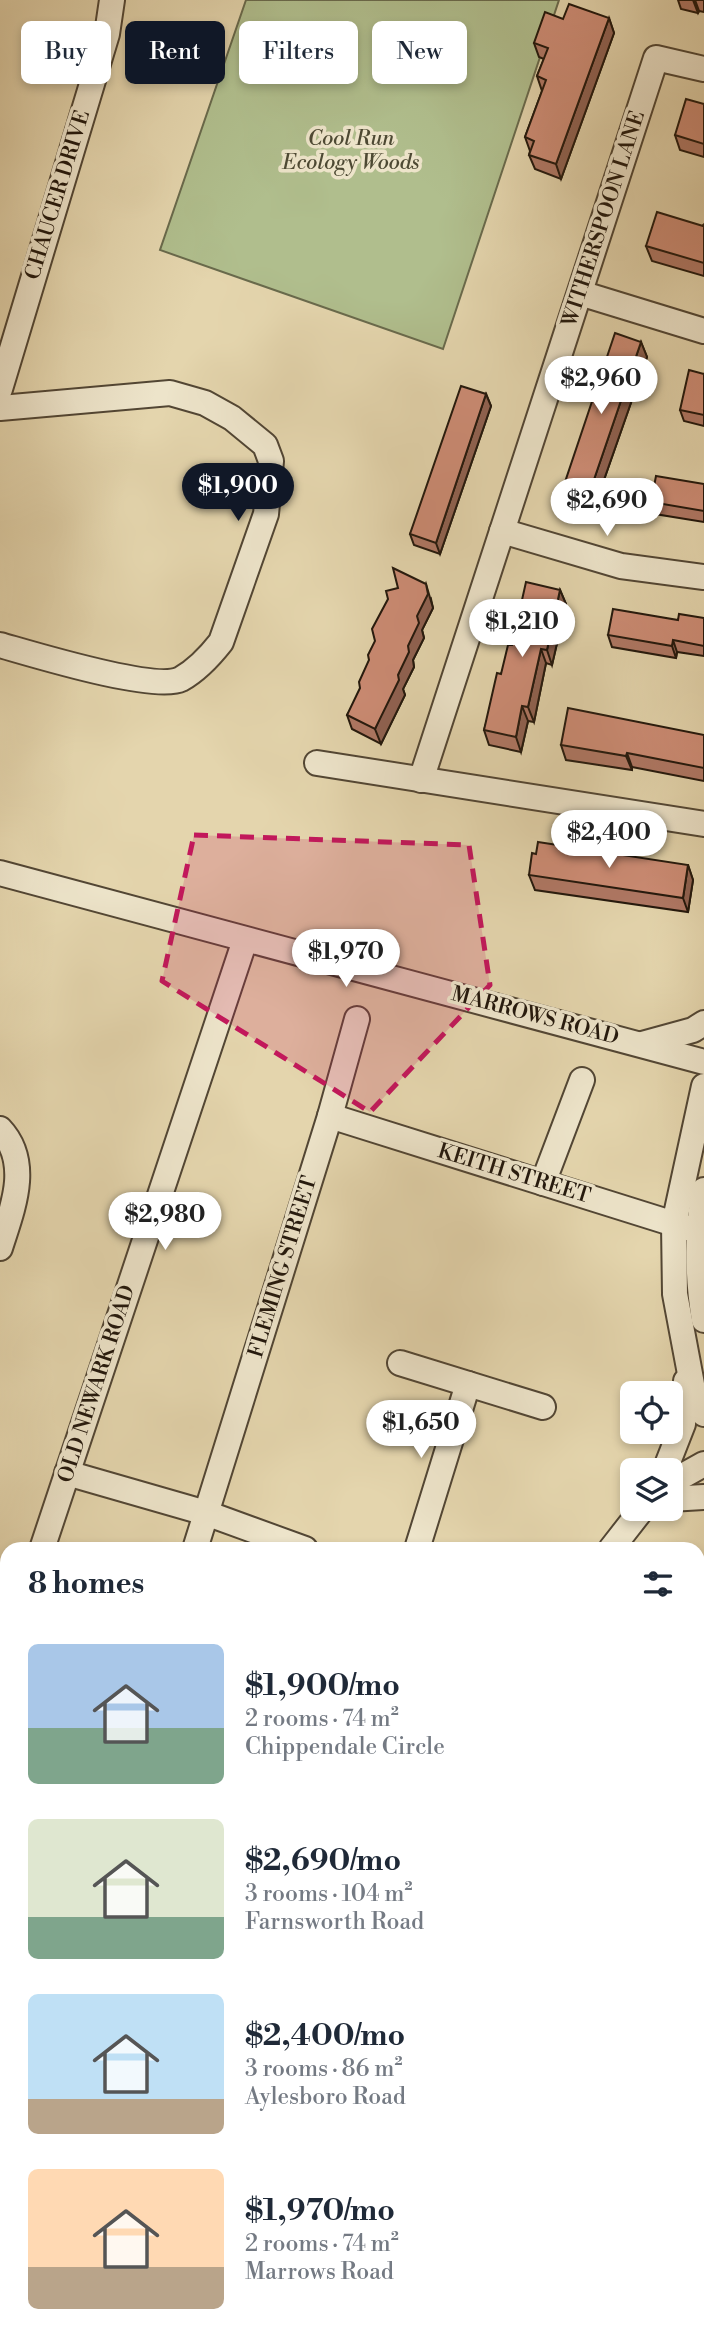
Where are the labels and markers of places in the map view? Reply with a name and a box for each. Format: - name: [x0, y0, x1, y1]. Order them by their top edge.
- pin: $2,960: [544, 356, 658, 416]
- pin: $1,900: [181, 463, 295, 523]
- pin: $2,690: [550, 478, 664, 538]
- pin: $1,210: [465, 600, 579, 659]
- pin: $2,400: [552, 810, 666, 870]
- pin: $1,970: [289, 930, 403, 989]
- pin: $2,980: [108, 1192, 222, 1252]
- pin: $1,650: [364, 1400, 478, 1460]

